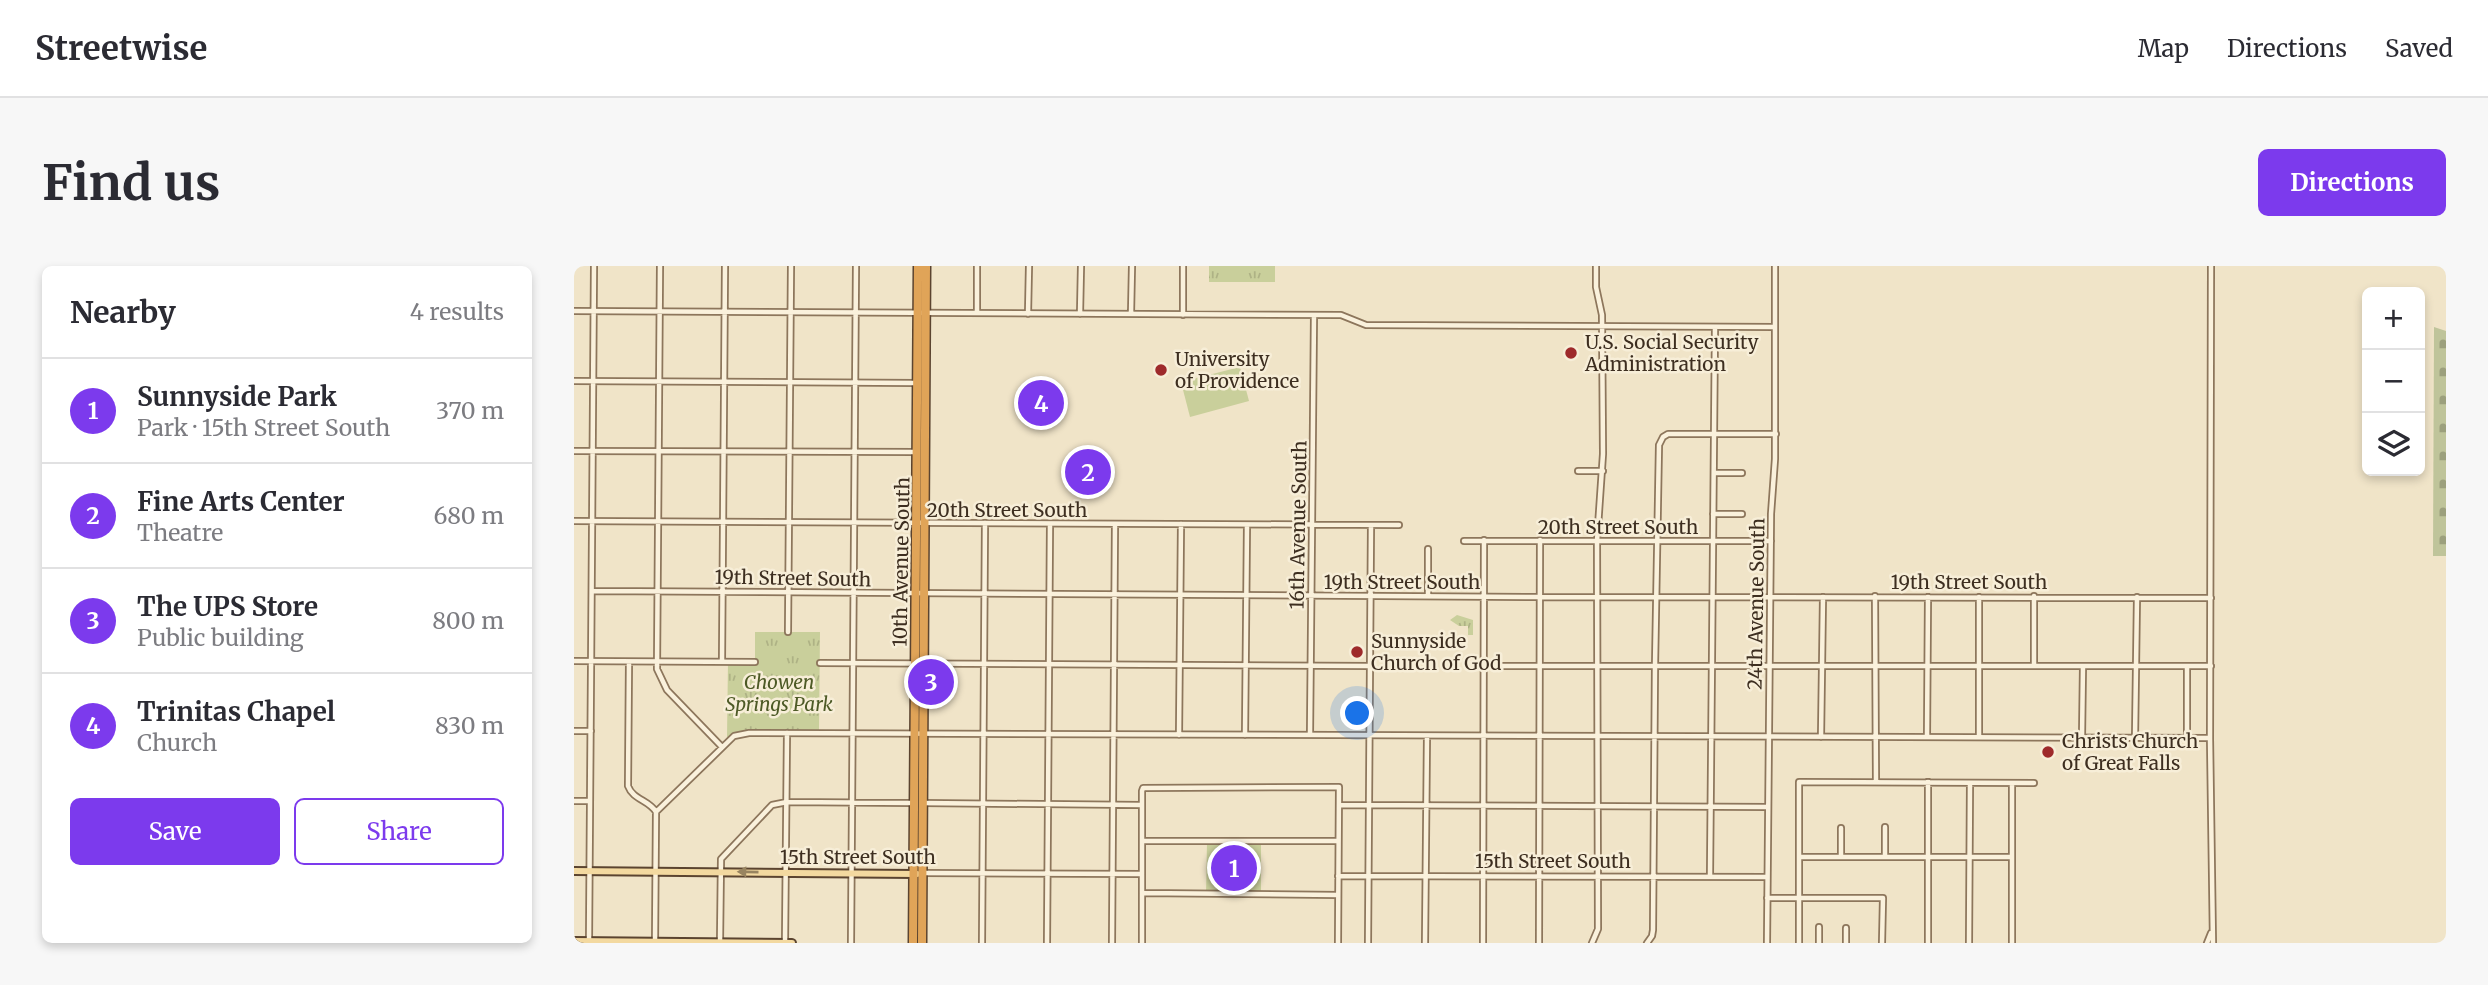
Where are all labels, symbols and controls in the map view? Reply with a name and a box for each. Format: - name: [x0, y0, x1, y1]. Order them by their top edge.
- text: Streetwise: [35, 28, 207, 69]
- text: Map: [2138, 33, 2189, 64]
- text: Directions: [2227, 33, 2347, 64]
- text: Saved: [2385, 33, 2453, 64]
- button: Directions: [2258, 149, 2446, 216]
- text: Find us: [42, 152, 220, 213]
- map controls: [2362, 287, 2425, 476]
- button: +: [2362, 287, 2425, 350]
- text: Nearby: [70, 293, 176, 331]
- text: 4 results: [410, 297, 504, 326]
- place label: U.S. Social Security Administration: [1584, 330, 1759, 376]
- marker: U.S. Social Security Administration: [1563, 345, 1579, 361]
- place label: University of Providence: [1175, 347, 1299, 393]
- button: −: [2362, 350, 2425, 413]
- marker: University of Providence: [1153, 362, 1169, 378]
- pin: 4: [1018, 377, 1064, 429]
- text: Sunnyside Park: [137, 380, 337, 413]
- text: 1: [88, 396, 98, 425]
- text: 370 m: [436, 396, 504, 425]
- text: Park · 15th Street South: [137, 413, 390, 442]
- button: layers: [2362, 413, 2425, 476]
- street label: 16th Avenue South: [1285, 440, 1311, 610]
- pin: 2: [1065, 446, 1111, 498]
- street label: 10th Avenue South: [888, 477, 914, 647]
- text: Fine Arts Center: [137, 485, 344, 518]
- street label: 20th Street South: [927, 498, 1088, 522]
- text: 2: [86, 501, 100, 530]
- text: 680 m: [433, 501, 504, 530]
- street label: 20th Street South: [1538, 515, 1699, 539]
- street label: 24th Avenue South: [1743, 517, 1770, 690]
- text: Theatre: [137, 518, 223, 547]
- street label: 19th Street South: [715, 565, 872, 591]
- street label: 19th Street South: [1324, 570, 1481, 594]
- street label: 19th Street South: [1891, 570, 2048, 594]
- text: The UPS Store: [137, 590, 318, 623]
- text: 3: [86, 606, 100, 635]
- text: 800 m: [432, 606, 504, 635]
- text: Public building: [137, 623, 304, 652]
- place label: Sunnyside Church of God: [1371, 629, 1502, 675]
- marker: Sunnyside Church of God: [1349, 644, 1365, 660]
- pin: 3: [908, 656, 954, 708]
- park label: Chowen Springs Park: [725, 670, 833, 716]
- text: Trinitas Chapel: [137, 695, 335, 728]
- your location: [1340, 696, 1374, 730]
- text: 4: [86, 711, 100, 740]
- text: 830 m: [435, 711, 504, 740]
- text: Church: [137, 728, 217, 757]
- place label: Christs Church of Great Falls: [2062, 729, 2199, 775]
- marker: Christs Church of Great Falls: [2040, 744, 2056, 760]
- button: Save: [70, 798, 280, 865]
- button: Share: [294, 798, 504, 865]
- pin: 1: [1211, 842, 1257, 894]
- street label: 15th Street South: [780, 845, 936, 869]
- street label: 15th Street South: [1475, 849, 1631, 873]
- one-way arrow: [737, 866, 759, 878]

